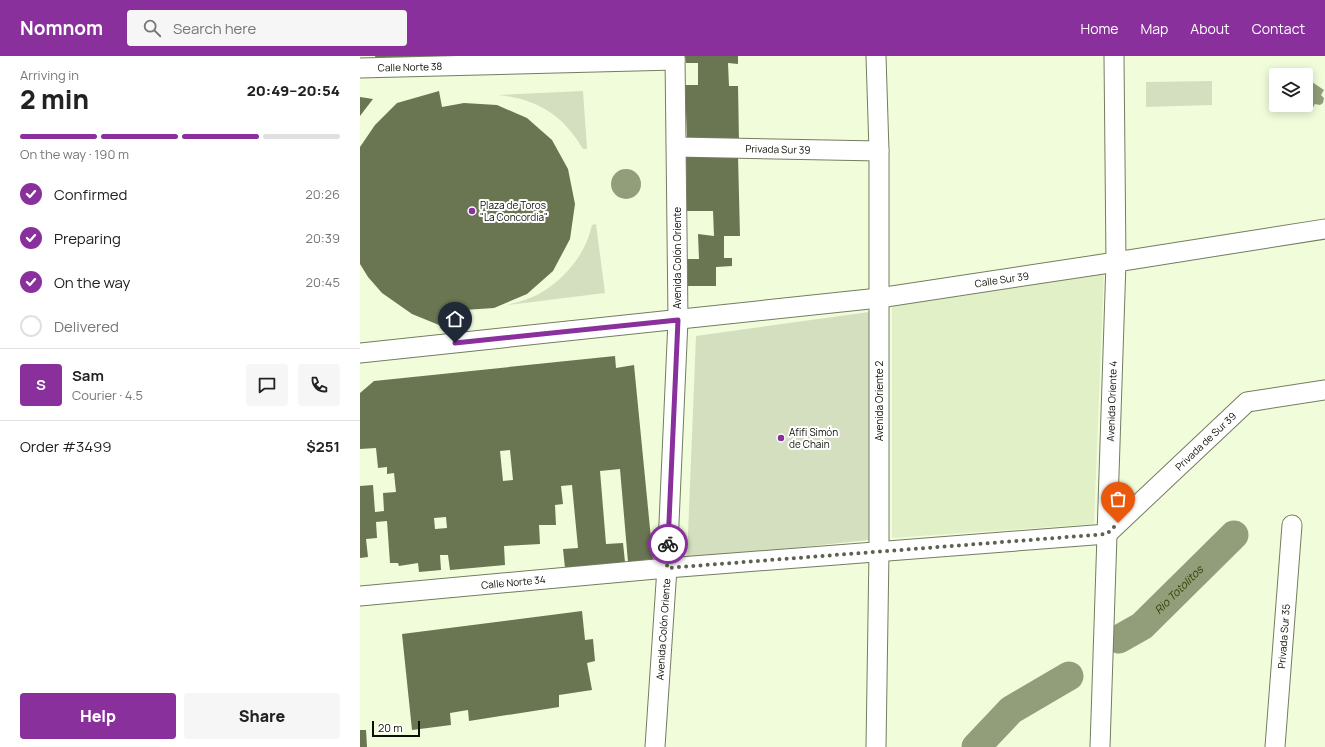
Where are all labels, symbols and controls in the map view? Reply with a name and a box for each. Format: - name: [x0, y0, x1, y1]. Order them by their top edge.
- search box: [127, 10, 407, 46]
- text: Nomnom: [20, 15, 103, 41]
- icon: search: [141, 17, 163, 39]
- text: Search here: [173, 18, 256, 39]
- text: Home: [1081, 19, 1118, 38]
- text: Map: [1140, 19, 1168, 38]
- text: About: [1190, 19, 1230, 38]
- text: Contact: [1252, 19, 1305, 38]
- street label: Calle Norte 38: [377, 59, 443, 75]
- text: Arriving in: [20, 66, 79, 84]
- map controls: [1269, 68, 1313, 112]
- button: layers: [1269, 68, 1313, 112]
- text: 20:49–20:54: [247, 80, 340, 101]
- text: 2 min: [20, 81, 89, 117]
- street label: Privada Sur 39: [745, 141, 811, 157]
- text: On the way · 190 m: [20, 145, 129, 163]
- icon: check: [20, 183, 42, 205]
- text: Confirmed: [54, 184, 127, 205]
- text: 20:26: [305, 185, 340, 203]
- place label: Plaza de Toros "La Concordia": [480, 198, 548, 224]
- marker: Plaza de Toros "La Concordia": [467, 206, 477, 216]
- street label: Avenida Colón Oriente: [670, 207, 684, 309]
- icon: check: [20, 227, 42, 249]
- text: Preparing: [54, 228, 121, 249]
- text: 20:39: [306, 229, 340, 247]
- street label: Calle Sur 39: [974, 268, 1030, 290]
- icon: check: [20, 271, 42, 293]
- text: On the way: [54, 272, 130, 293]
- text: 20:45: [306, 273, 340, 291]
- pin: [438, 302, 472, 343]
- icon: home: [444, 308, 466, 330]
- text: Delivered: [54, 316, 119, 337]
- street label: Avenida Oriente 2: [872, 360, 886, 441]
- street label: Avenida Oriente 4: [1103, 360, 1120, 442]
- button: chat: [246, 364, 288, 406]
- button: phone: [298, 364, 340, 406]
- text: Sam: [72, 365, 104, 386]
- text: S: [36, 374, 46, 395]
- text: Courier · 4.5: [72, 386, 143, 404]
- street label: Privada de Sur 39: [1172, 409, 1239, 473]
- place label: Afifi Simón de Chain: [789, 425, 838, 451]
- marker: Afifi Simón de Chain: [776, 433, 786, 443]
- text: Order #3499: [20, 436, 112, 457]
- text: $251: [306, 436, 340, 457]
- pin: [1101, 482, 1135, 523]
- icon: bag: [1107, 488, 1129, 510]
- courier: [648, 524, 688, 564]
- icon: bike: [657, 533, 679, 555]
- water label: Rio Totolitos: [1151, 561, 1207, 617]
- street label: Calle Norte 34: [480, 572, 546, 592]
- street label: Avenida Colón Oriente: [652, 578, 673, 681]
- street label: Privada Sur 35: [1274, 603, 1293, 669]
- button: Help: [20, 693, 176, 739]
- button: Share: [184, 693, 340, 739]
- scale bar: [372, 719, 420, 738]
- text: 20 m: [378, 720, 403, 735]

